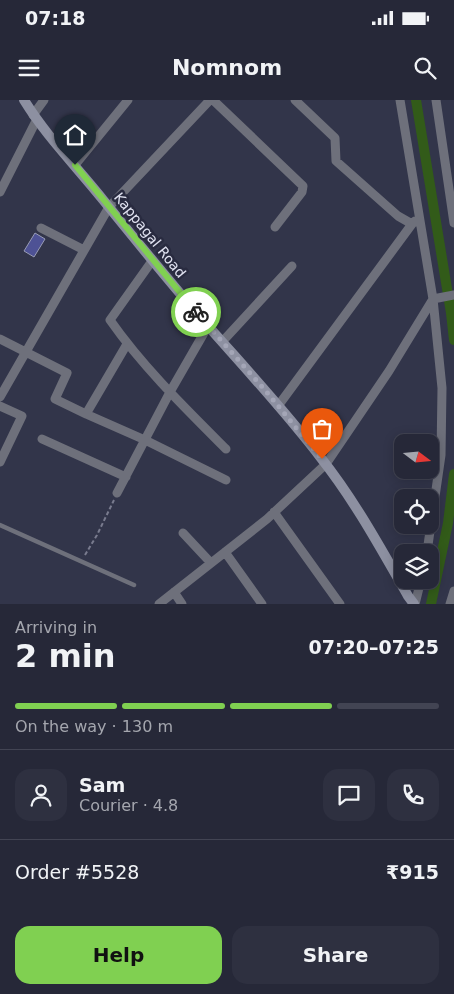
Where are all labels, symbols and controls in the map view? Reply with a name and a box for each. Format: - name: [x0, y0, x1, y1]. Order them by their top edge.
- text: 07:18: [25, 7, 85, 29]
- icon: menu: [15, 54, 43, 82]
- icon: search: [411, 54, 439, 82]
- text: Nomnom: [172, 55, 282, 80]
- pin: [54, 114, 96, 165]
- icon: home: [61, 121, 89, 149]
- street label: Kappagal Road: [111, 189, 189, 281]
- courier: [171, 287, 221, 337]
- icon: bike: [182, 298, 210, 326]
- pin: [301, 408, 343, 459]
- icon: bag: [308, 415, 336, 443]
- north arrow: [394, 434, 439, 479]
- map controls: [394, 434, 439, 589]
- button: locate: [394, 489, 439, 534]
- button: layers: [394, 544, 439, 589]
- text: Arriving in: [15, 618, 97, 637]
- text: 07:20–07:25: [309, 636, 439, 658]
- text: 2 min: [15, 637, 116, 675]
- text: On the way · 130 m: [15, 717, 173, 736]
- button: person: [15, 769, 67, 821]
- button: chat: [323, 769, 375, 821]
- button: phone: [387, 769, 439, 821]
- text: Sam: [79, 774, 125, 796]
- text: Courier · 4.8: [79, 796, 178, 815]
- text: Order #5528: [15, 861, 139, 883]
- text: ₹915: [386, 861, 439, 883]
- button: Help: [15, 926, 222, 984]
- button: Share: [232, 926, 439, 984]

